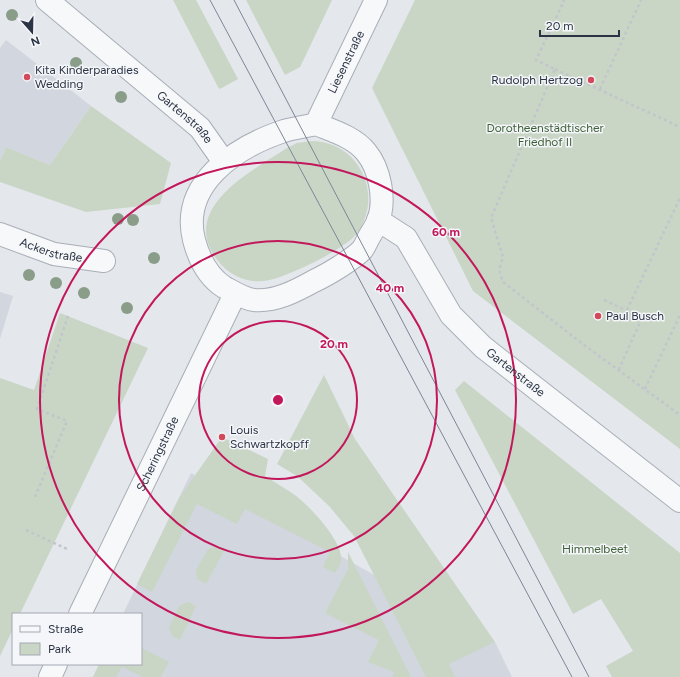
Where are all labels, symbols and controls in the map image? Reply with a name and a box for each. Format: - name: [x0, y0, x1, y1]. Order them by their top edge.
- north arrow: [12, 12, 52, 52]
- scale bar: [540, 12, 619, 38]
- text: 20 m: [546, 19, 574, 33]
- street label: Liesenstraße: [325, 28, 367, 96]
- text: N: [29, 33, 41, 48]
- place label: Kita Kinderparadies Wedding: [35, 63, 139, 91]
- marker: Kita Kinderparadies Wedding: [22, 72, 32, 82]
- place label: Rudolph Hertzog: [491, 73, 583, 87]
- marker: Rudolph Hertzog: [586, 75, 596, 85]
- street label: Gartenstraße: [154, 88, 216, 146]
- park label: Dorotheenstädtischer Friedhof II: [486, 121, 604, 149]
- text: 60 m: [432, 225, 460, 239]
- street label: Ackerstraße: [18, 235, 84, 265]
- text: 40 m: [376, 281, 404, 295]
- place label: Paul Busch: [606, 309, 664, 323]
- marker: Paul Busch: [593, 311, 603, 321]
- text: 20 m: [320, 337, 348, 351]
- street label: Gartenstraße: [483, 345, 548, 400]
- centre of rings: [271, 393, 285, 407]
- street label: Scheringstraße: [134, 414, 182, 493]
- place label: Louis Schwartzkopff: [230, 423, 310, 451]
- marker: Louis Schwartzkopff: [217, 432, 227, 442]
- park label: Himmelbeet: [562, 542, 629, 556]
- legend: [12, 613, 142, 665]
- text: Straße: [48, 622, 84, 636]
- text: Park: [48, 642, 71, 656]

